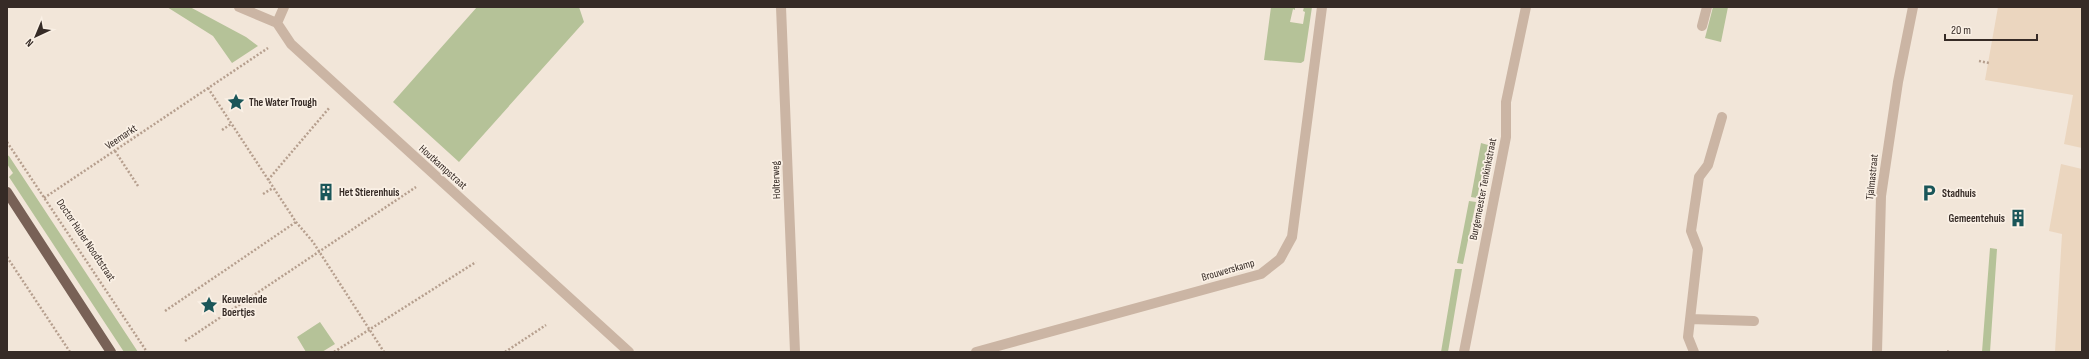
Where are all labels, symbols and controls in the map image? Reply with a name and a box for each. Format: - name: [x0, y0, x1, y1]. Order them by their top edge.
- north arrow: [16, 16, 56, 56]
- scale bar: [1945, 16, 2037, 42]
- text: 20 m: [1951, 23, 1971, 38]
- text: N: [23, 36, 36, 50]
- place icon: The Water Trough: [226, 92, 246, 112]
- place label: The Water Trough: [249, 96, 317, 109]
- street label: Veemarkt: [103, 121, 140, 152]
- street label: Burgemeester Tenkinkstraat: [1467, 136, 1499, 241]
- street label: Houtkampstraat: [416, 142, 470, 192]
- street label: Tjalmastraat: [1863, 153, 1881, 201]
- street label: Holterweg: [769, 160, 783, 199]
- building icon: Het Stierenhuis: [316, 182, 336, 202]
- parking icon: Stadhuis: [1919, 183, 1939, 203]
- place label: Het Stierenhuis: [339, 186, 399, 199]
- place label: Stadhuis: [1942, 187, 1976, 200]
- street label: Doctor Huber Noodtstraat: [54, 197, 119, 284]
- building icon: Gemeentehuis: [2008, 208, 2028, 228]
- place label: Gemeentehuis: [1948, 212, 2005, 225]
- street label: Brouwerskamp: [1200, 256, 1256, 284]
- place label: Keuvelende Boertjes: [222, 293, 268, 319]
- place icon: Keuvelende Boertjes: [199, 295, 219, 315]

